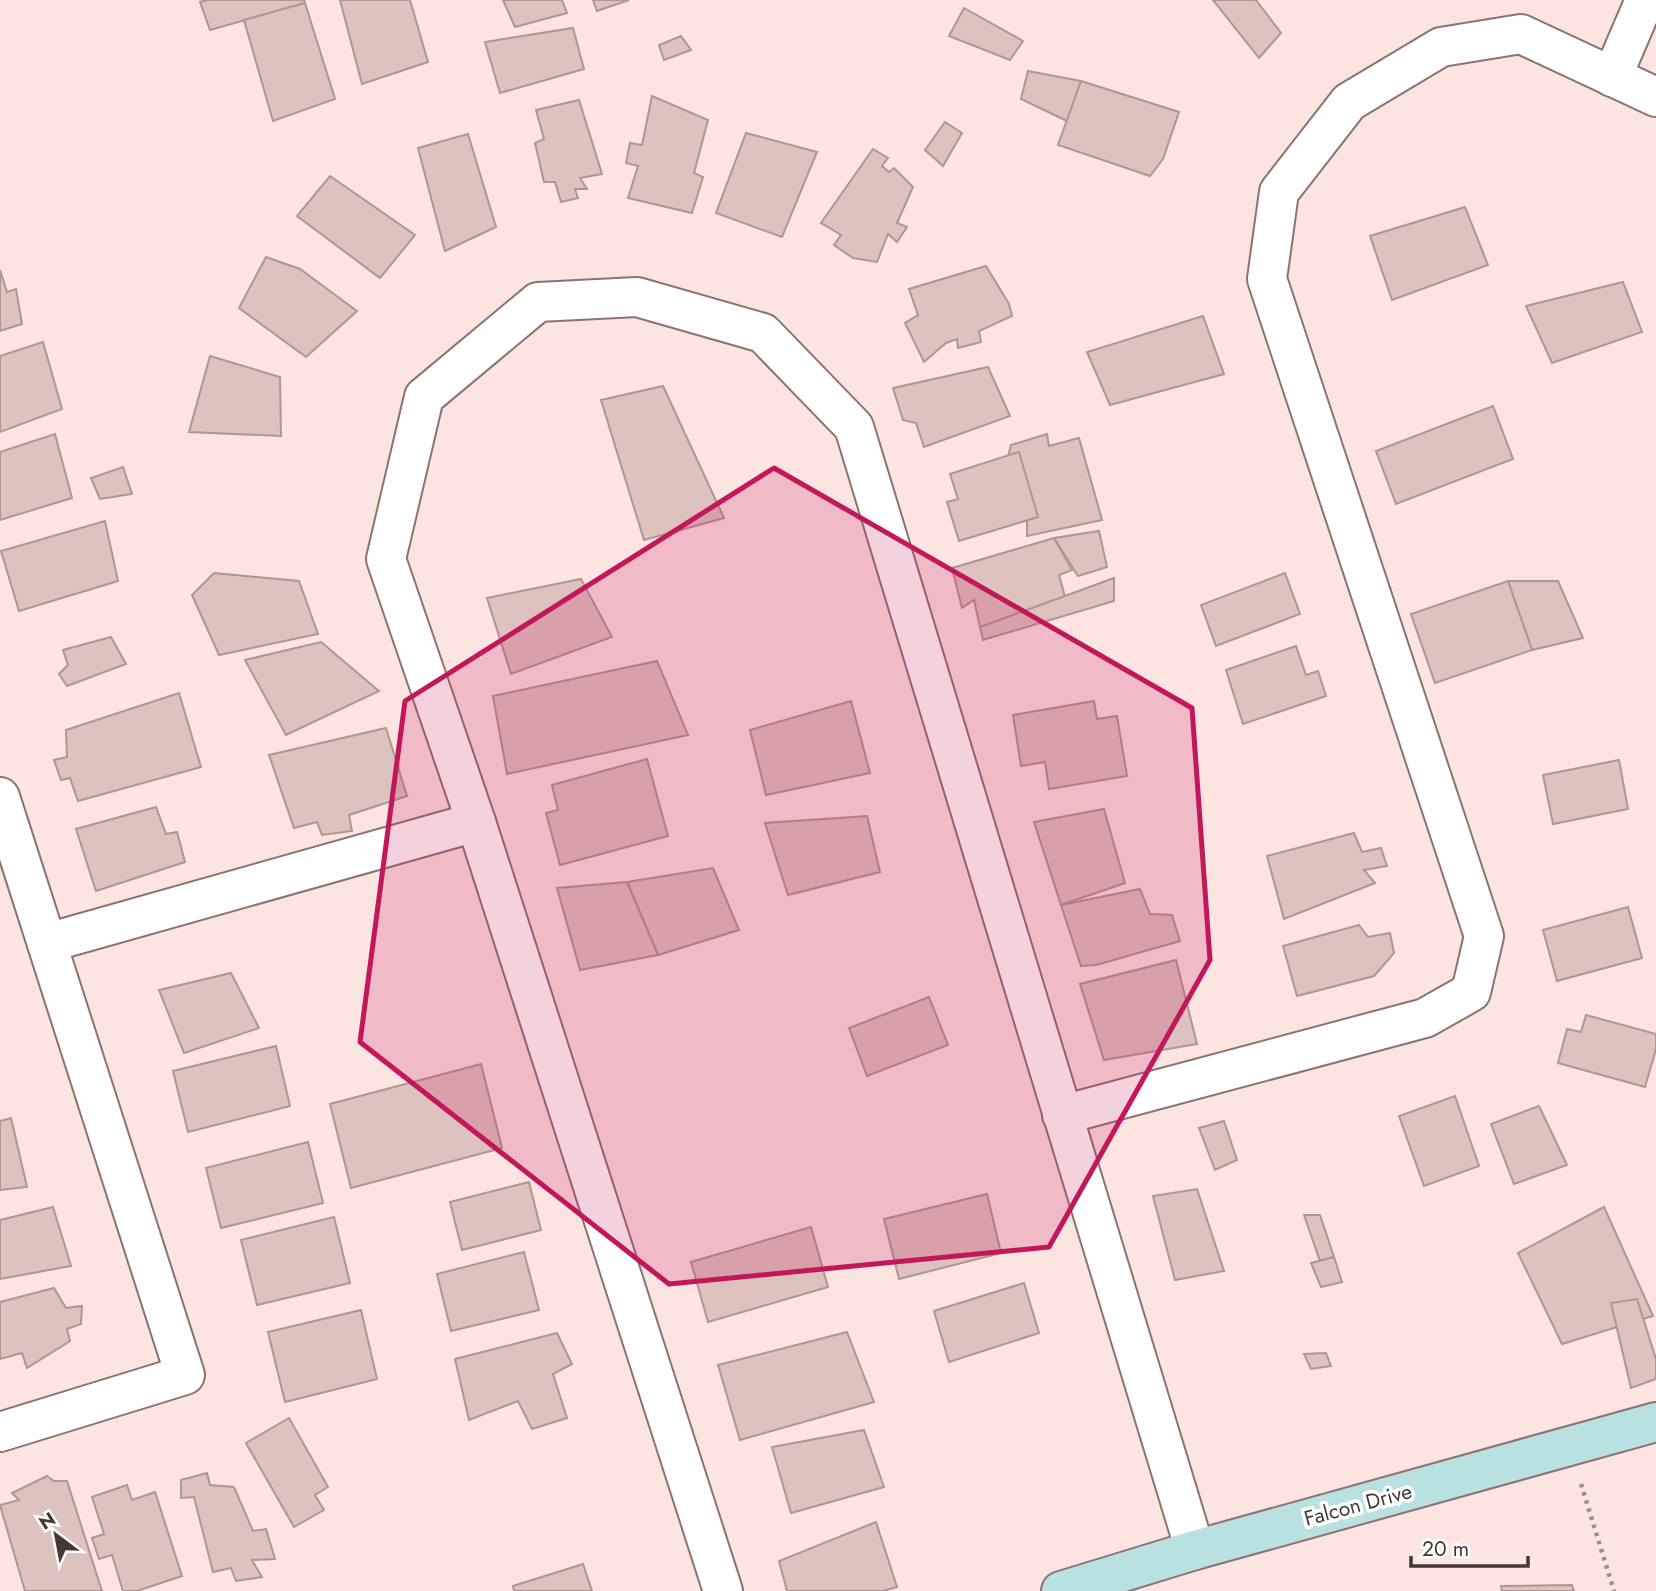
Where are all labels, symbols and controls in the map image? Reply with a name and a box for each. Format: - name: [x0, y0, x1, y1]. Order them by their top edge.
- street label: Falcon Drive: [1301, 1476, 1415, 1534]
- north arrow: [21, 1500, 91, 1570]
- text: N: [34, 1506, 61, 1536]
- scale bar: [1411, 1524, 1528, 1568]
- text: 20 m: [1422, 1534, 1469, 1564]

